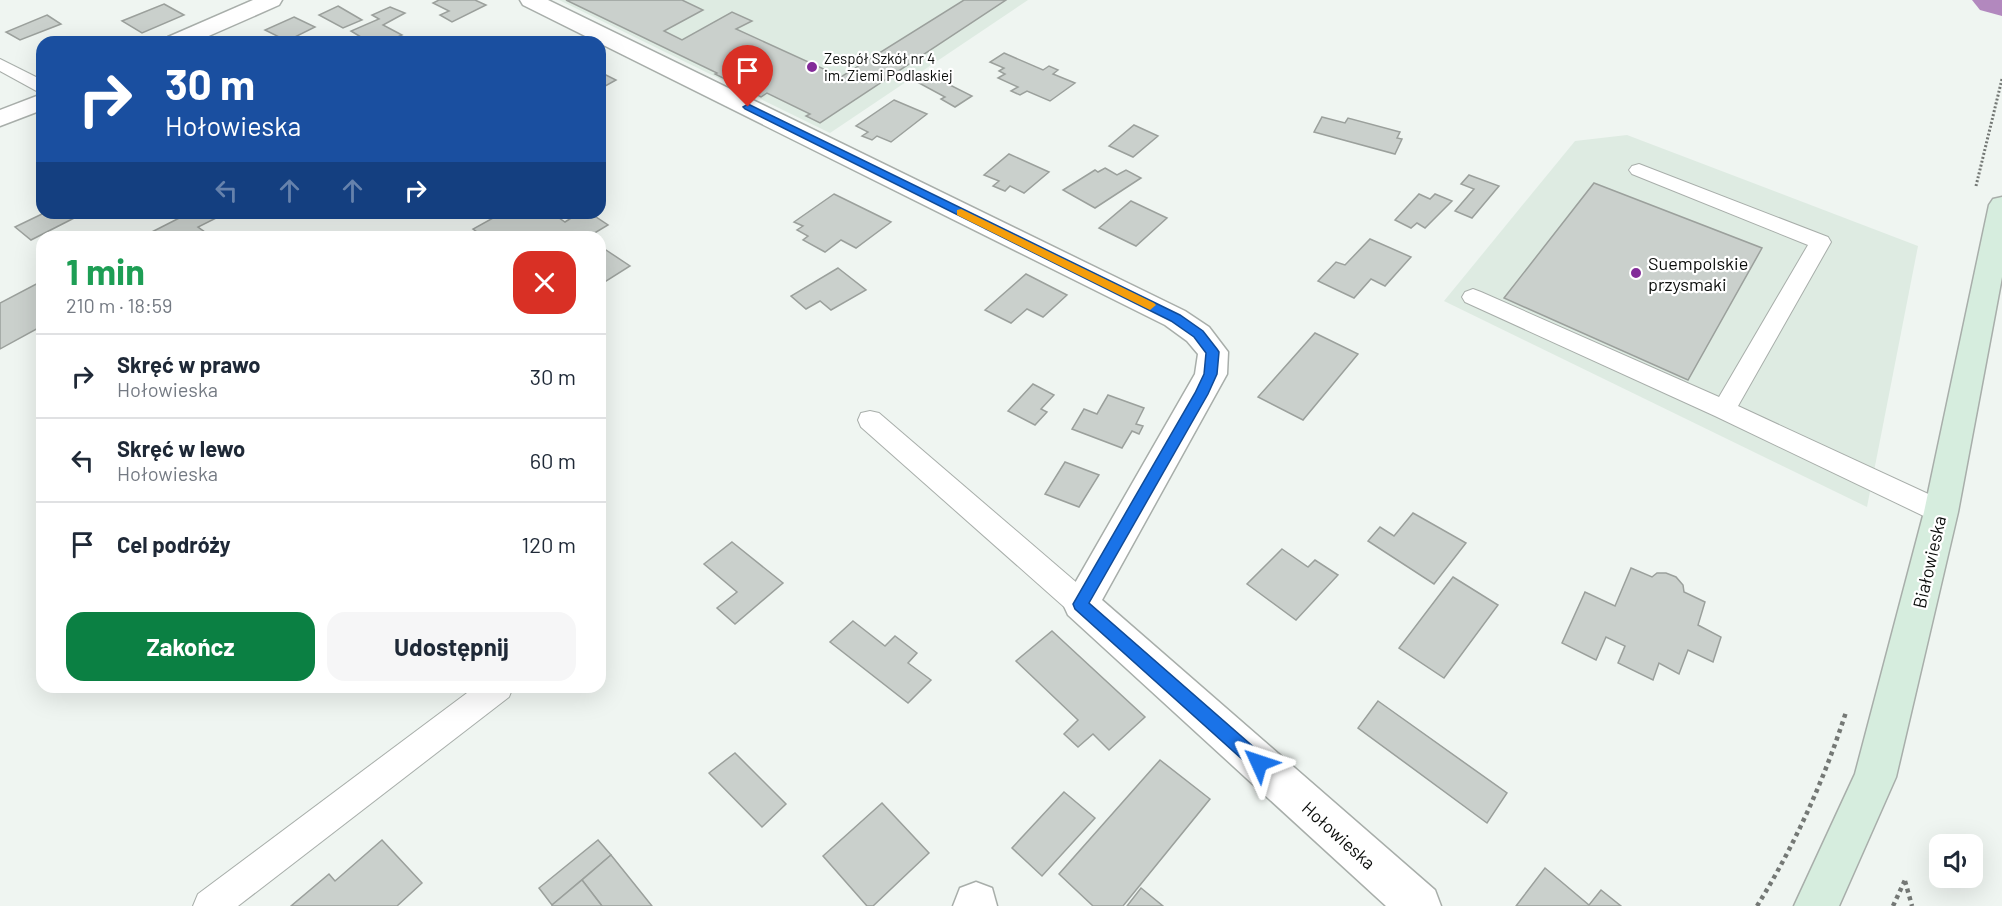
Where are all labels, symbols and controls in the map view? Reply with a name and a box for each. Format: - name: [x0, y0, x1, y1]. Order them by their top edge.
- pin: [722, 45, 773, 107]
- place label: Zespół Szkół nr 4 im. Ziemi Podlaskiej: [824, 49, 953, 84]
- icon: arrive: [731, 54, 764, 87]
- text: 30 m: [165, 58, 255, 108]
- icon: right: [66, 60, 144, 138]
- marker: Zespół Szkół nr 4 im. Ziemi Podlaskiej: [805, 60, 819, 74]
- text: Hołowieska: [165, 109, 301, 141]
- icon: left: [210, 174, 243, 207]
- icon: ahead: [273, 174, 306, 207]
- icon: ahead: [336, 174, 369, 207]
- icon: right: [399, 174, 432, 207]
- text: 1 min: [66, 249, 145, 292]
- button: close: [513, 251, 576, 314]
- place label: Suempolskie przysmaki: [1648, 252, 1748, 295]
- marker: Suempolskie przysmaki: [1629, 266, 1643, 280]
- text: 210 m · 18:59: [66, 293, 172, 317]
- text: Skręć w prawo: [117, 351, 261, 377]
- icon: right: [66, 360, 99, 393]
- text: 30 m: [530, 363, 576, 389]
- text: Hołowieska: [117, 377, 218, 401]
- text: Skręć w lewo: [117, 435, 245, 461]
- icon: left: [66, 444, 99, 477]
- text: 60 m: [530, 447, 576, 473]
- text: Hołowieska: [117, 461, 218, 485]
- street label: Białowieska: [1908, 514, 1950, 610]
- icon: arrive: [66, 528, 99, 561]
- text: Cel podróży: [117, 531, 231, 557]
- text: 120 m: [521, 531, 576, 557]
- button: Zakończ: [66, 612, 315, 681]
- button: Udostępnij: [327, 612, 576, 681]
- position arrow: [1227, 731, 1291, 795]
- street label: Hołowieska: [1298, 796, 1380, 874]
- map controls: [1929, 834, 1983, 888]
- button: sound: [1929, 834, 1983, 888]

